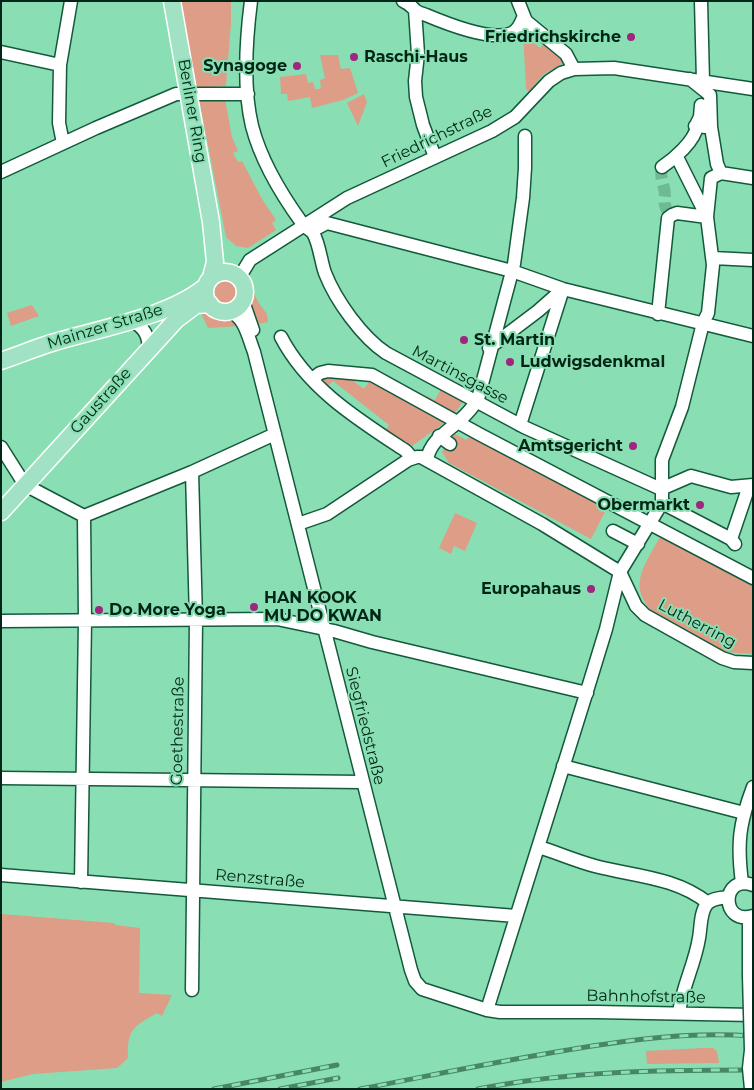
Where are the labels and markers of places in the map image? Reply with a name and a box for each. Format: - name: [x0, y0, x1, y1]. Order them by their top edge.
- place label: Friedrichskirche: [485, 27, 621, 47]
- marker: Friedrichskirche: [625, 31, 637, 43]
- place label: Raschi-Haus: [364, 47, 468, 67]
- marker: Raschi-Haus: [348, 51, 360, 63]
- place label: Synagoge: [203, 56, 287, 76]
- marker: Synagoge: [291, 60, 303, 72]
- place label: St. Martin: [474, 330, 555, 350]
- marker: St. Martin: [458, 334, 470, 346]
- place label: Ludwigsdenkmal: [520, 352, 665, 372]
- marker: Ludwigsdenkmal: [504, 356, 516, 368]
- place label: Amtsgericht: [518, 436, 623, 456]
- marker: Amtsgericht: [627, 440, 639, 452]
- place label: Obermarkt: [598, 495, 690, 515]
- marker: Obermarkt: [694, 499, 706, 511]
- place label: Europahaus: [481, 579, 581, 599]
- marker: Europahaus: [585, 583, 597, 595]
- place label: HAN KOOK MU DO KWAN: [264, 588, 382, 626]
- place label: Do More Yoga: [109, 600, 226, 620]
- marker: HAN KOOK MU DO KWAN: [248, 601, 260, 613]
- marker: Do More Yoga: [93, 604, 105, 616]

